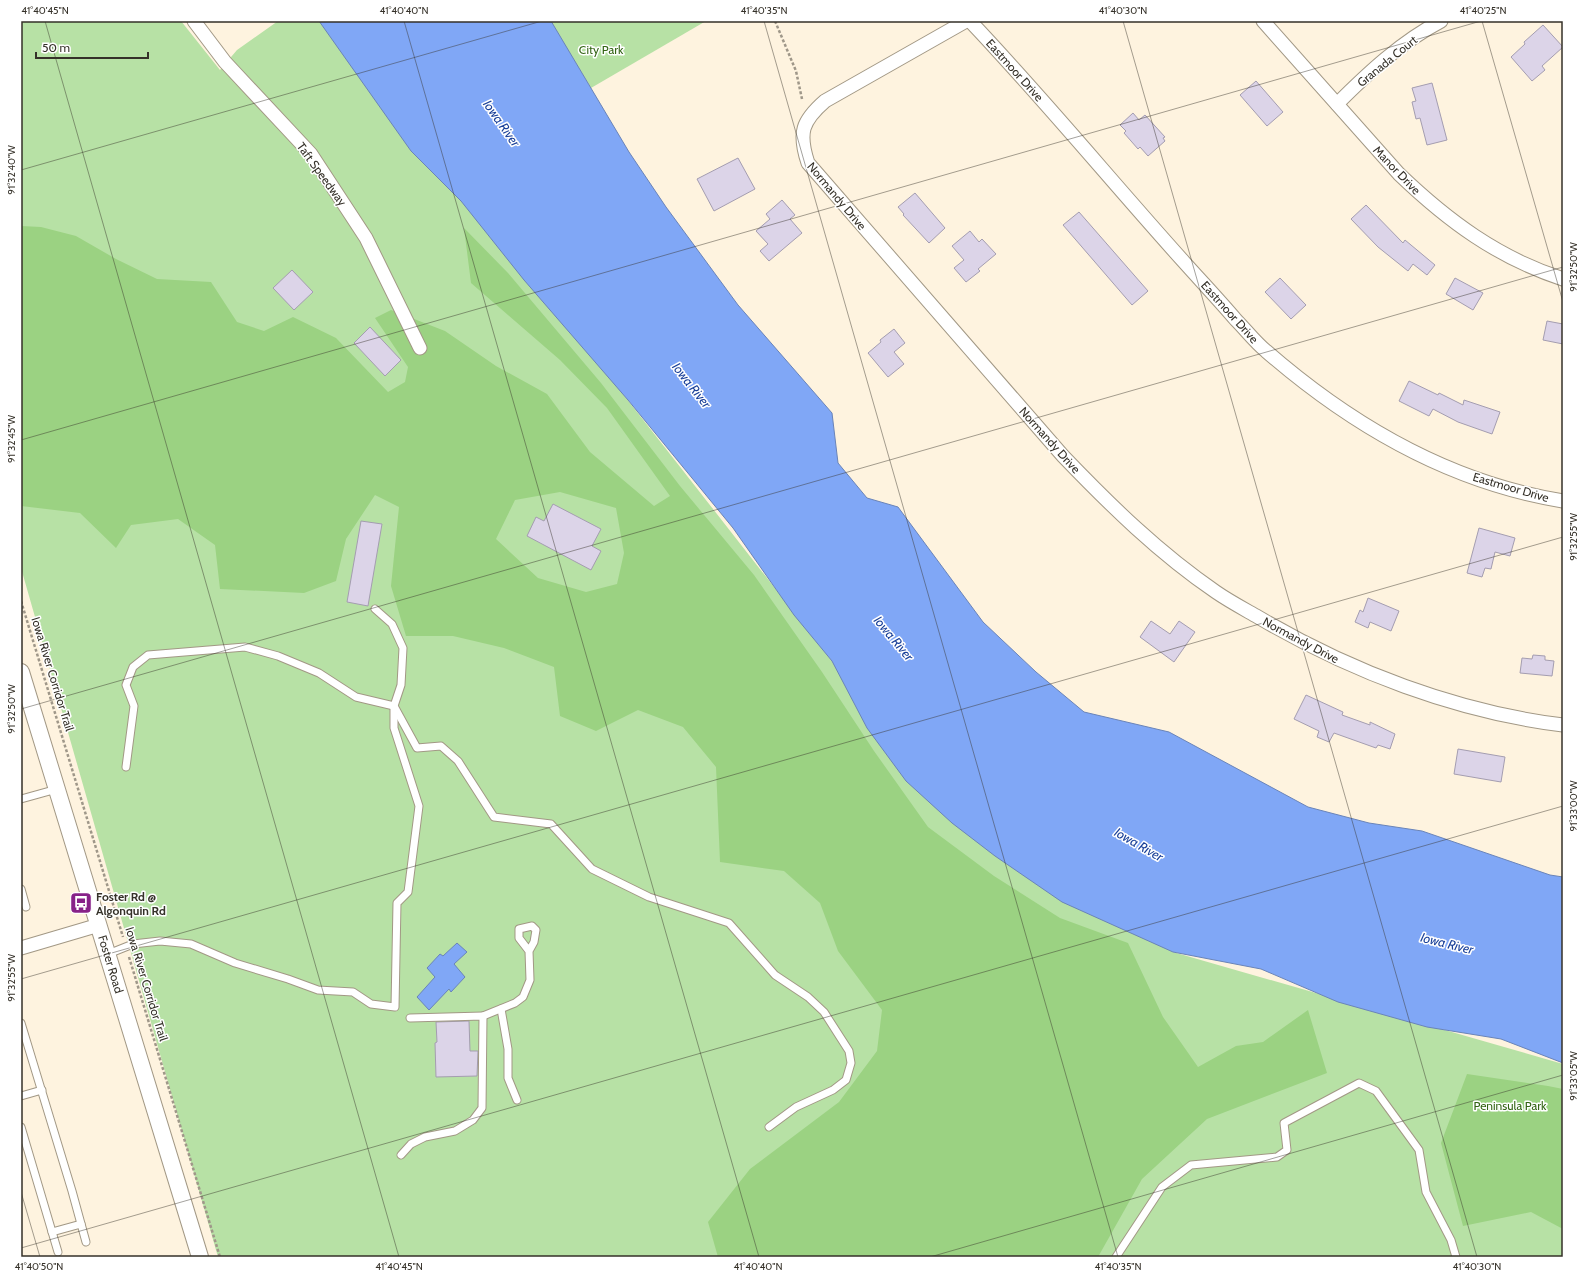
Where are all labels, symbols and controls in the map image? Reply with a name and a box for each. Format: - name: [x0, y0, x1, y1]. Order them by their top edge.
- text: 41°40'45"N: [21, 4, 69, 17]
- text: 41°40'40"N: [380, 4, 429, 17]
- text: 41°40'35"N: [740, 4, 788, 17]
- text: 41°40'30"N: [1099, 4, 1147, 17]
- text: 41°40'25"N: [1459, 4, 1507, 17]
- street label: Granada Court: [1354, 32, 1420, 90]
- scale bar: [36, 34, 148, 60]
- street label: Eastmoor Drive: [983, 36, 1047, 104]
- text: 50 m: [42, 40, 70, 55]
- park label: City Park: [579, 42, 624, 57]
- water label: Iowa River: [480, 96, 525, 150]
- street label: Taft Speedway: [294, 139, 350, 209]
- street label: Manor Drive: [1370, 142, 1424, 198]
- text: 91°32'40"W: [5, 145, 18, 195]
- street label: Normandy Drive: [804, 159, 870, 233]
- text: 91°32'50"W: [1567, 242, 1580, 292]
- street label: Eastmoor Drive: [1198, 278, 1262, 346]
- water label: Iowa River: [669, 359, 715, 412]
- street label: Normandy Drive: [1016, 404, 1084, 476]
- text: 91°32'45"W: [5, 415, 18, 463]
- street label: Eastmoor Drive: [1471, 469, 1551, 505]
- text: 91°32'55"W: [1567, 513, 1580, 561]
- water label: Iowa River: [871, 612, 918, 664]
- street label: Normandy Drive: [1260, 614, 1342, 666]
- street label: Iowa River Corridor Trail: [28, 615, 78, 733]
- text: 91°32'50"W: [5, 684, 18, 734]
- text: 91°33'00"W: [1567, 780, 1580, 832]
- water label: Iowa River: [1112, 824, 1167, 865]
- place label: Foster Rd @ Algonquin Rd: [96, 889, 166, 918]
- bus stop icon: Foster Rd @ Algonquin Rd: [68, 890, 94, 916]
- street label: Iowa River Corridor Trail: [122, 925, 172, 1043]
- water label: Iowa River: [1419, 929, 1476, 957]
- street label: Foster Road: [95, 933, 127, 995]
- text: 91°32'55"W: [5, 954, 18, 1002]
- text: 91°33'05"W: [1567, 1051, 1580, 1101]
- park label: Peninsula Park: [1474, 1098, 1547, 1113]
- text: 41°40'50"N: [15, 1260, 63, 1273]
- text: 41°40'45"N: [375, 1260, 423, 1273]
- text: 41°40'40"N: [734, 1260, 783, 1273]
- text: 41°40'35"N: [1094, 1260, 1142, 1273]
- text: 41°40'30"N: [1453, 1260, 1501, 1273]

